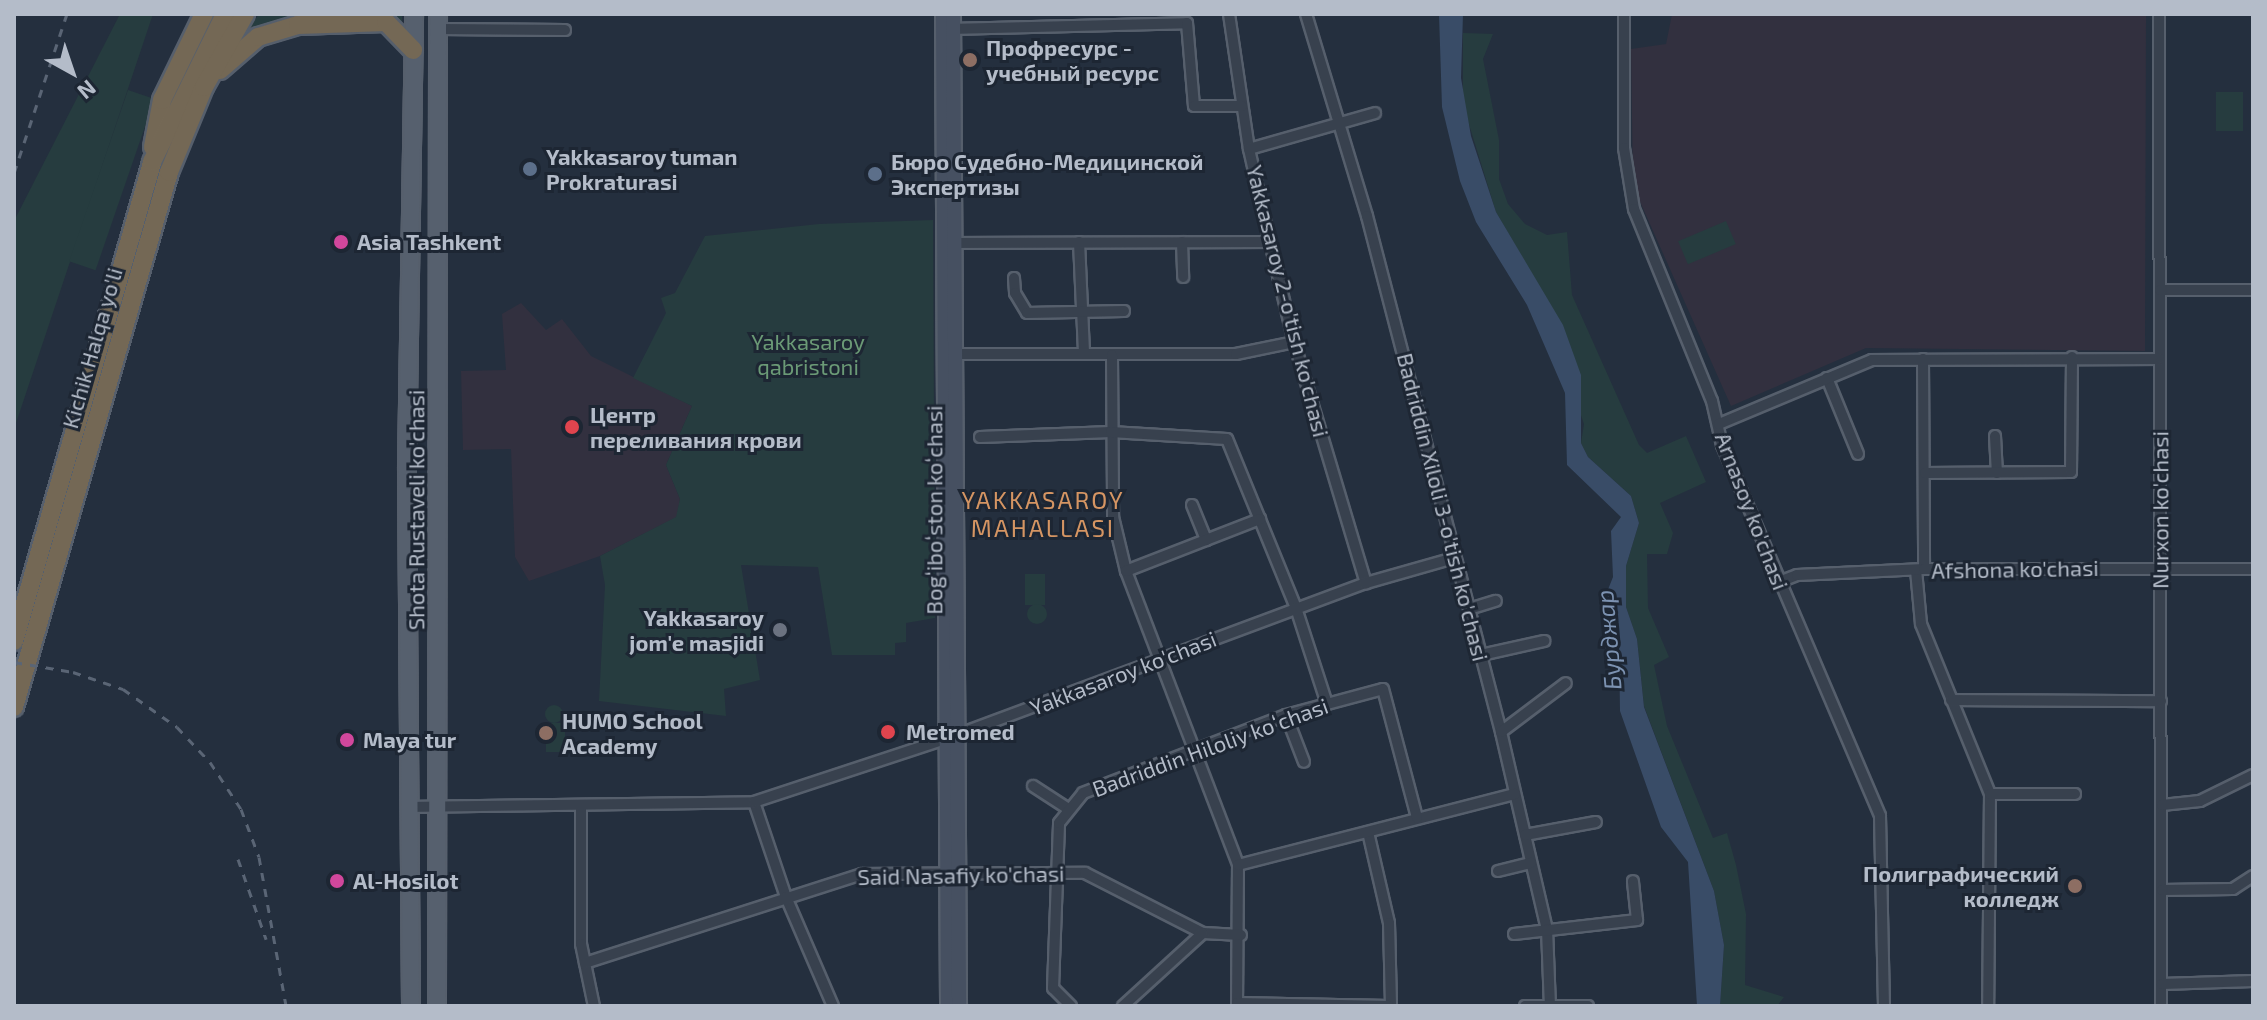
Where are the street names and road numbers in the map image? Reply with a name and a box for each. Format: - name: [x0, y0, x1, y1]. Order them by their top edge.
- street label: Yakkasaroy 2-o'tish ko'chasi: [1241, 162, 1335, 440]
- street label: Kichik Halqa yo'li: [56, 264, 128, 432]
- street label: Badriddin Xiloli 3-o'tish ko'chasi: [1392, 350, 1494, 664]
- street label: Shota Rustaveli ko'chasi: [403, 390, 429, 630]
- street label: Bogʻiboʻston koʻchasi: [921, 405, 947, 615]
- street label: Arnasoy ko'chasi: [1710, 428, 1794, 594]
- street label: Nurxon ko'chasi: [2147, 431, 2173, 589]
- street label: Afshona ko'chasi: [1931, 554, 2099, 584]
- street label: Yakkasaroy ko'chasi: [1026, 625, 1220, 721]
- street label: Badriddin Hiloliy koʻchasi: [1088, 692, 1332, 802]
- street label: Said Nasafiy ko'chasi: [857, 860, 1065, 890]

